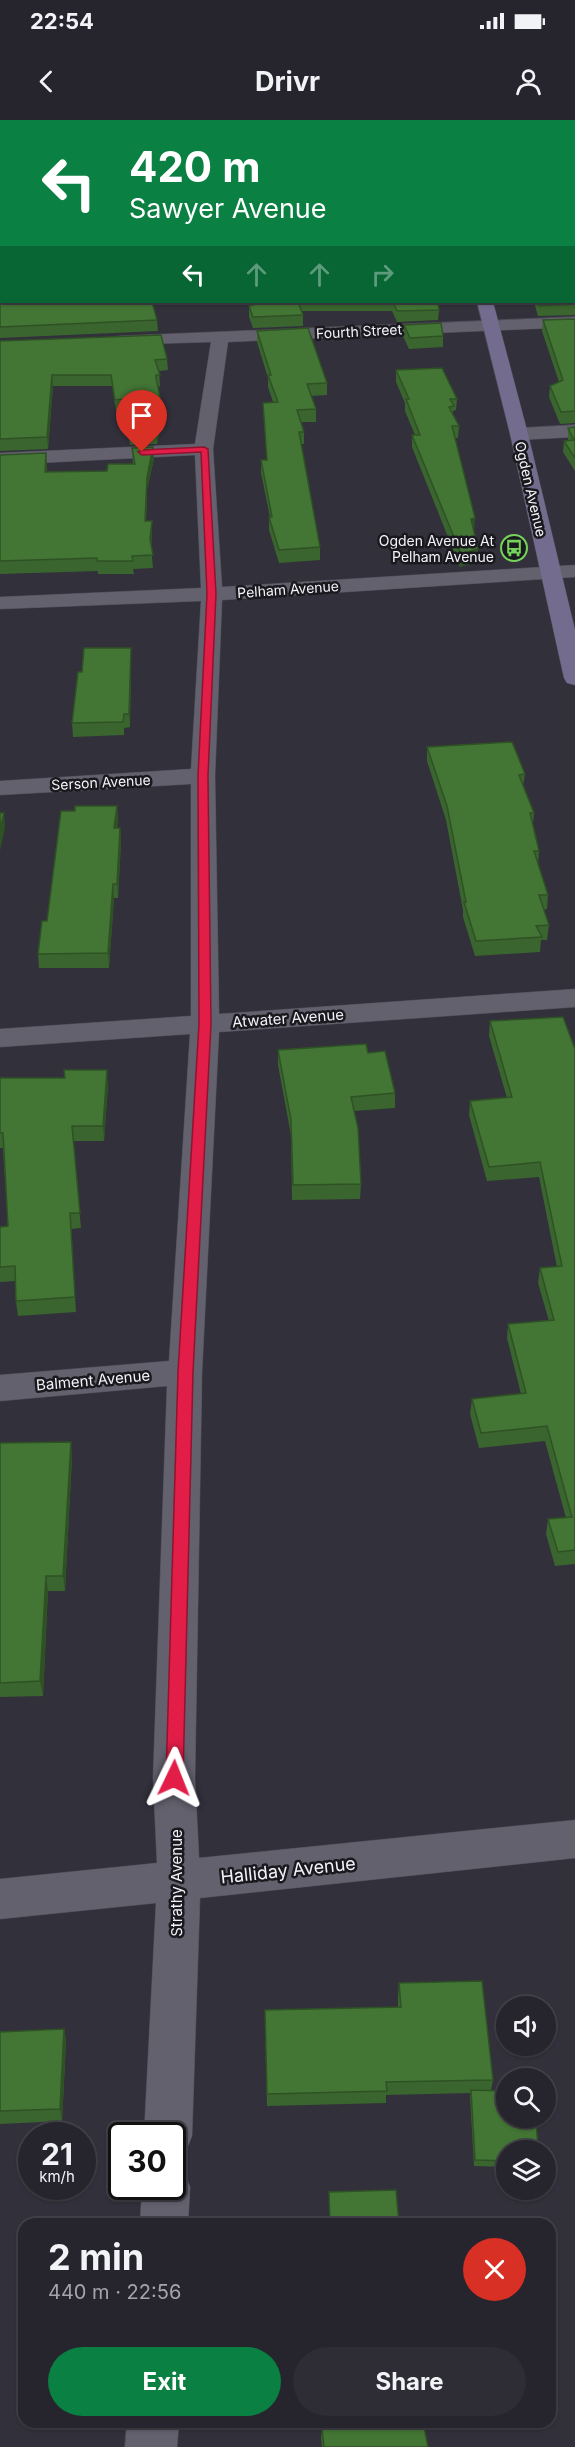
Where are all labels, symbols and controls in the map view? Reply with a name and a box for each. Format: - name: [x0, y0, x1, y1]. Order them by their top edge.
- text: 22:54: [30, 8, 94, 34]
- icon: back: [30, 65, 63, 98]
- text: Drivr: [255, 65, 320, 98]
- icon: person: [512, 65, 545, 98]
- text: 420 m: [129, 141, 260, 192]
- icon: left: [30, 144, 108, 222]
- text: Sawyer Avenue: [129, 192, 327, 225]
- icon: left: [177, 258, 210, 291]
- icon: ahead: [240, 258, 273, 291]
- icon: ahead: [303, 258, 336, 291]
- icon: right: [366, 258, 399, 291]
- street label: Fourth Street: [316, 320, 403, 342]
- pin: [116, 390, 167, 452]
- icon: arrive: [125, 399, 158, 432]
- street label: Ogden Avenue: [512, 440, 550, 538]
- place label: Ogden Avenue At Pelham Avenue: [379, 532, 494, 565]
- bus stop icon: Ogden Avenue At Pelham Avenue: [499, 533, 529, 563]
- street label: Pelham Avenue: [237, 577, 339, 601]
- street label: Serson Avenue: [51, 771, 151, 793]
- street label: Atwater Avenue: [231, 1005, 345, 1031]
- street label: Balment Avenue: [35, 1366, 151, 1394]
- position arrow: [142, 1746, 206, 1810]
- street label: Strathy Avenue: [167, 1829, 186, 1937]
- street label: Halliday Avenue: [219, 1852, 357, 1888]
- map controls: [496, 1996, 556, 2200]
- button: sound: [496, 1996, 556, 2056]
- button: search: [496, 2068, 556, 2128]
- speed limit sign: 30: [108, 2122, 186, 2200]
- text: 21: [41, 2136, 73, 2172]
- button: layers: [496, 2140, 556, 2200]
- text: km/h: [39, 2167, 75, 2186]
- text: 2 min: [48, 2235, 144, 2279]
- button: close: [463, 2238, 526, 2301]
- text: 440 m · 22:56: [48, 2280, 181, 2304]
- button: Exit: [48, 2347, 281, 2416]
- button: Share: [293, 2347, 526, 2416]

